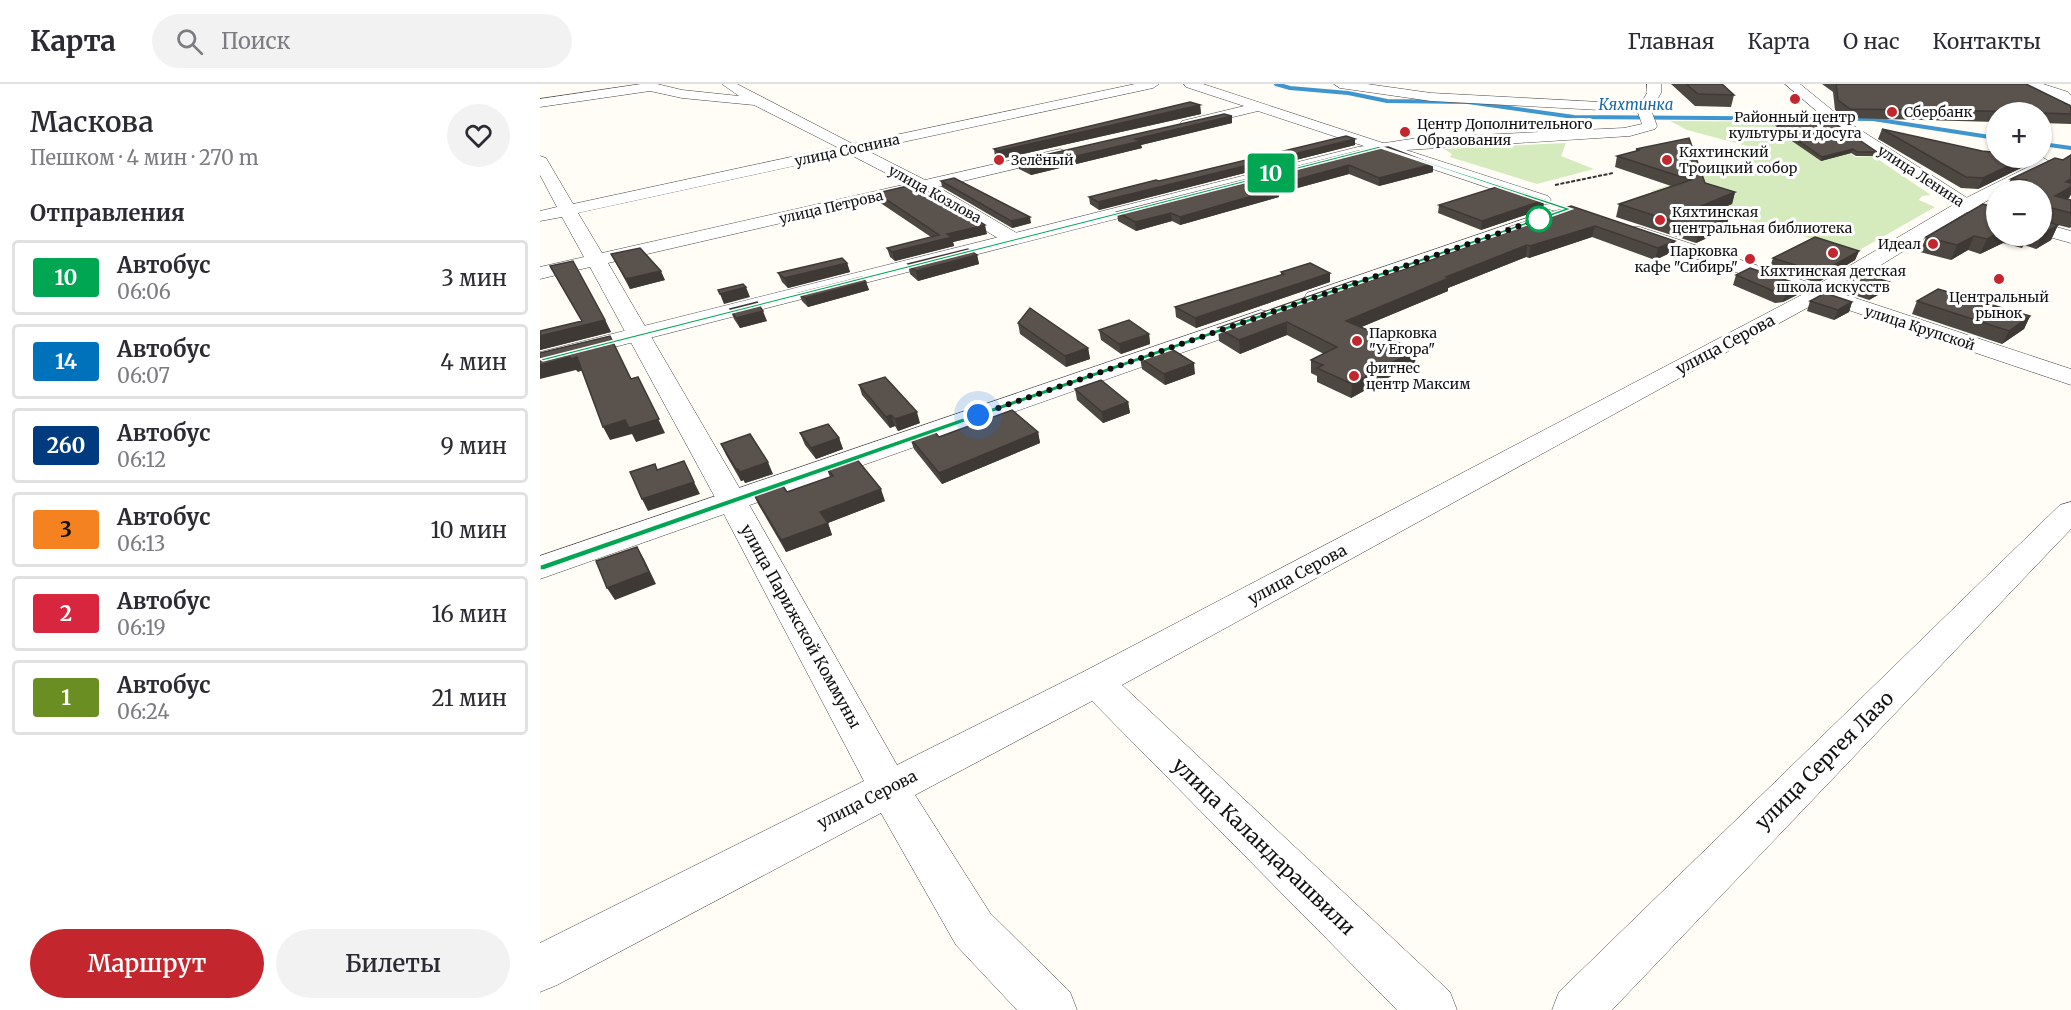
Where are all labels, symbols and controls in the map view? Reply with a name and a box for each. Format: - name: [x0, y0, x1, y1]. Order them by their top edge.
- search box: [152, 14, 572, 68]
- text: Карта: [30, 23, 116, 59]
- icon: search: [173, 25, 206, 58]
- text: Поиск: [221, 27, 291, 55]
- text: Главная: [1628, 28, 1715, 55]
- text: Карта: [1748, 28, 1810, 55]
- text: О нас: [1843, 28, 1900, 55]
- text: Контакты: [1933, 28, 2041, 55]
- marker: Районный центр культуры и досуга: [1788, 92, 1802, 106]
- water label: Кяхтинка: [1599, 95, 1673, 114]
- map controls: [1986, 102, 2052, 246]
- button: +: [1986, 102, 2052, 168]
- place label: Сбербанк: [1904, 103, 1972, 121]
- text: Маскова: [30, 104, 154, 140]
- button: heart: [447, 104, 510, 167]
- marker: Сбербанк: [1885, 105, 1899, 119]
- place label: Районный центр культуры и досуга: [1729, 108, 1862, 142]
- place label: Центр Дополнительного Образования: [1417, 115, 1592, 149]
- marker: Центр Дополнительного Образования: [1398, 125, 1412, 139]
- street label: улица Соснина: [793, 130, 902, 170]
- street label: улица Ленина: [1874, 141, 1968, 211]
- place label: Кяхтинский Троицкий собор: [1679, 143, 1798, 177]
- text: Пешком · 4 мин · 270 m: [30, 145, 259, 170]
- place label: Зелёный: [1011, 151, 1074, 169]
- marker: Зелёный: [992, 153, 1006, 167]
- marker: Кяхтинский Троицкий собор: [1660, 153, 1674, 167]
- line badge: 10: [1244, 154, 1298, 193]
- text: 10: [1260, 160, 1282, 187]
- street label: улица Козлова: [885, 161, 985, 227]
- button: −: [1986, 180, 2052, 246]
- street label: улица Петрова: [777, 186, 885, 228]
- text: Отправления: [30, 199, 185, 227]
- place label: Кяхтинская центральная библиотека: [1672, 203, 1853, 237]
- unlabelled marker: [1526, 206, 1552, 232]
- marker: Кяхтинская центральная библиотека: [1653, 213, 1667, 227]
- place label: Идеал: [1878, 235, 1921, 253]
- marker: Идеал: [1926, 237, 1940, 251]
- place label: Парковка кафе "Сибирь": [1634, 242, 1738, 276]
- marker: Кяхтинская детская школа искусств: [1826, 246, 1840, 260]
- text: Автобус: [117, 251, 210, 279]
- marker: Парковка кафе "Сибирь": [1743, 252, 1757, 266]
- place label: Кяхтинская детская школа искусств: [1760, 262, 1906, 296]
- text: 10: [55, 264, 77, 291]
- text: 3 мин: [441, 264, 507, 292]
- marker: Центральный рынок: [1992, 272, 2006, 286]
- text: 06:06: [117, 279, 171, 304]
- place label: Центральный рынок: [1949, 288, 2049, 322]
- street label: улица Крупской: [1863, 302, 1978, 354]
- street label: улица Серова: [1672, 309, 1778, 378]
- place label: Парковка "У Егора": [1369, 324, 1437, 358]
- marker: Парковка "У Егора": [1350, 334, 1364, 348]
- text: Автобус: [117, 335, 210, 363]
- text: 14: [55, 348, 77, 375]
- text: 4 мин: [440, 348, 507, 376]
- place label: фитнес центр Максим: [1366, 359, 1471, 393]
- text: 06:07: [117, 363, 170, 388]
- marker: фитнес центр Максим: [1347, 369, 1361, 383]
- your location: [963, 400, 993, 430]
- text: Автобус: [117, 419, 210, 447]
- text: 260: [47, 432, 85, 459]
- text: 9 мин: [440, 432, 507, 460]
- text: 06:12: [117, 447, 166, 472]
- text: Автобус: [117, 503, 210, 531]
- text: 3: [60, 516, 72, 543]
- text: 10 мин: [431, 516, 507, 544]
- street label: улица Парижской Коммуны: [736, 520, 866, 732]
- text: 06:13: [117, 531, 165, 556]
- street label: улица Серова: [1244, 539, 1350, 608]
- text: Автобус: [117, 587, 210, 615]
- text: 2: [60, 600, 72, 627]
- text: 16 мин: [431, 600, 507, 628]
- text: 06:19: [117, 615, 166, 640]
- text: Автобус: [117, 671, 210, 699]
- text: 1: [61, 684, 71, 711]
- text: 21 мин: [431, 684, 507, 712]
- street label: улица Сергея Лазо: [1749, 685, 1899, 835]
- text: 06:24: [117, 699, 170, 724]
- street label: улица Каландарашвили: [1167, 752, 1361, 940]
- street label: улица Серова: [814, 765, 921, 833]
- button: Маршрут: [30, 929, 264, 998]
- button: Билеты: [276, 929, 510, 998]

